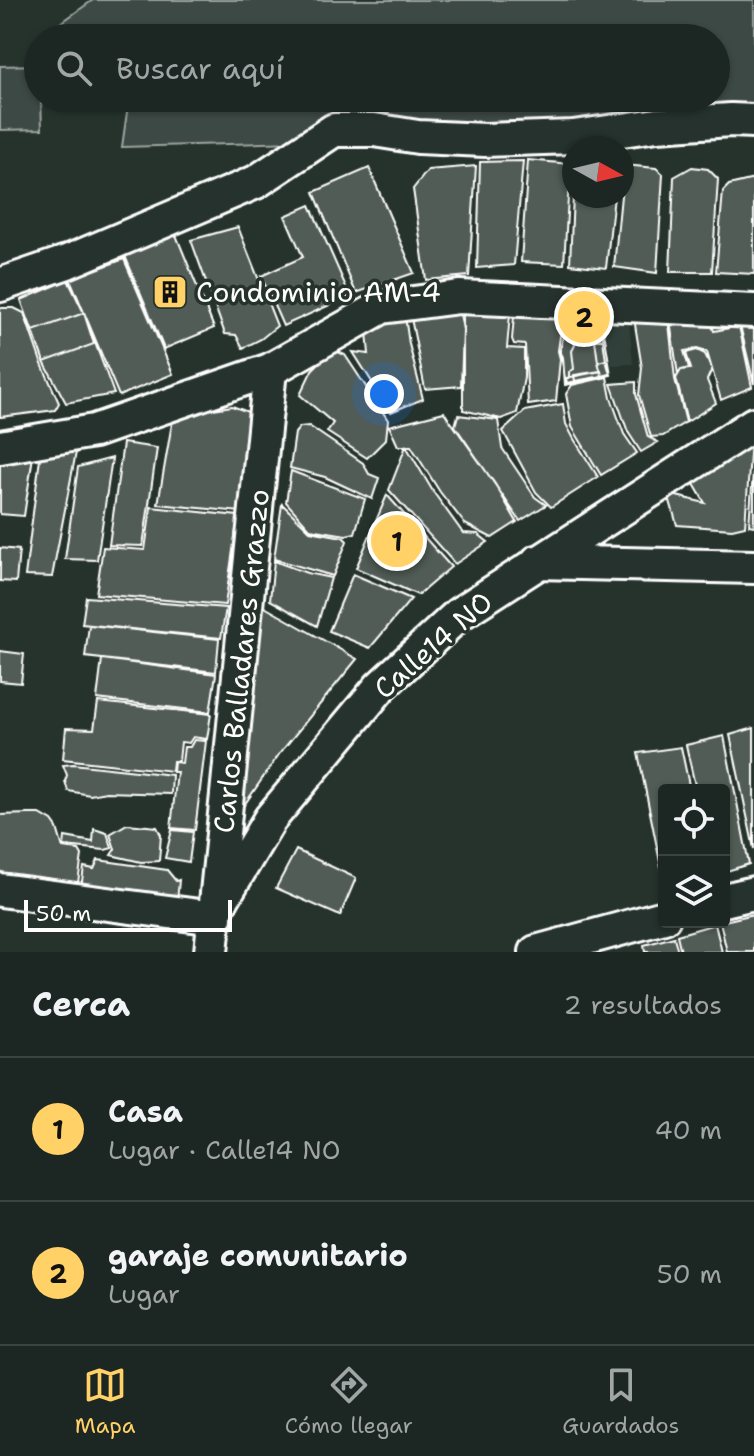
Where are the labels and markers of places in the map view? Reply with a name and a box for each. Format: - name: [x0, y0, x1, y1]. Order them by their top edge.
- building icon: Condominio AM-4: [151, 273, 189, 311]
- place label: Condominio AM-4: [196, 273, 441, 311]
- pin: 2: [558, 287, 610, 347]
- pin: 1: [371, 511, 423, 571]

